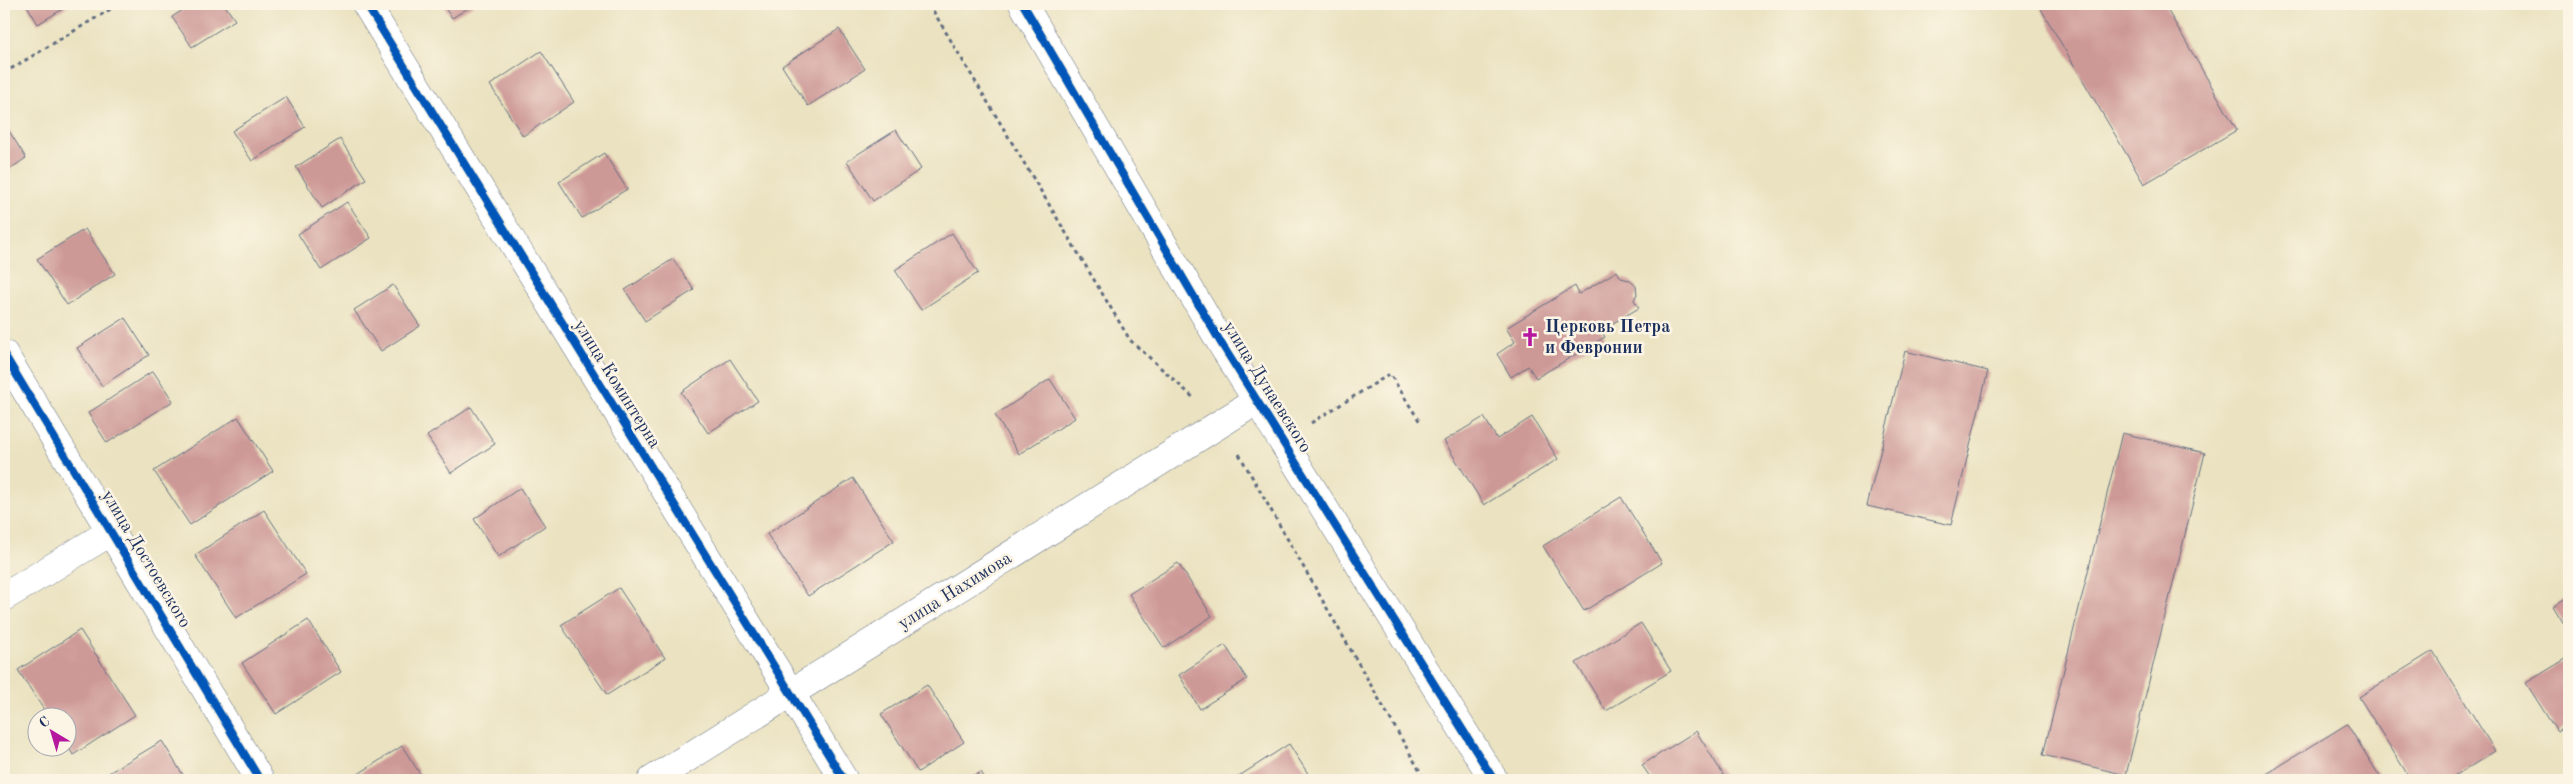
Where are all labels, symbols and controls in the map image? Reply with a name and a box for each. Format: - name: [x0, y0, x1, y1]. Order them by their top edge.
- street label: улица Коминтерна: [570, 317, 664, 452]
- street label: улица Дунаевского: [1219, 318, 1315, 456]
- place label: Церковь Петра и Февронии: [1545, 318, 1670, 357]
- church icon: Церковь Петра и Февронии: [1519, 326, 1541, 348]
- street label: улица Достоевского: [98, 487, 194, 631]
- street label: улица Нахимова: [895, 549, 1015, 633]
- north arrow: [28, 706, 78, 756]
- text: С: [37, 714, 53, 731]

